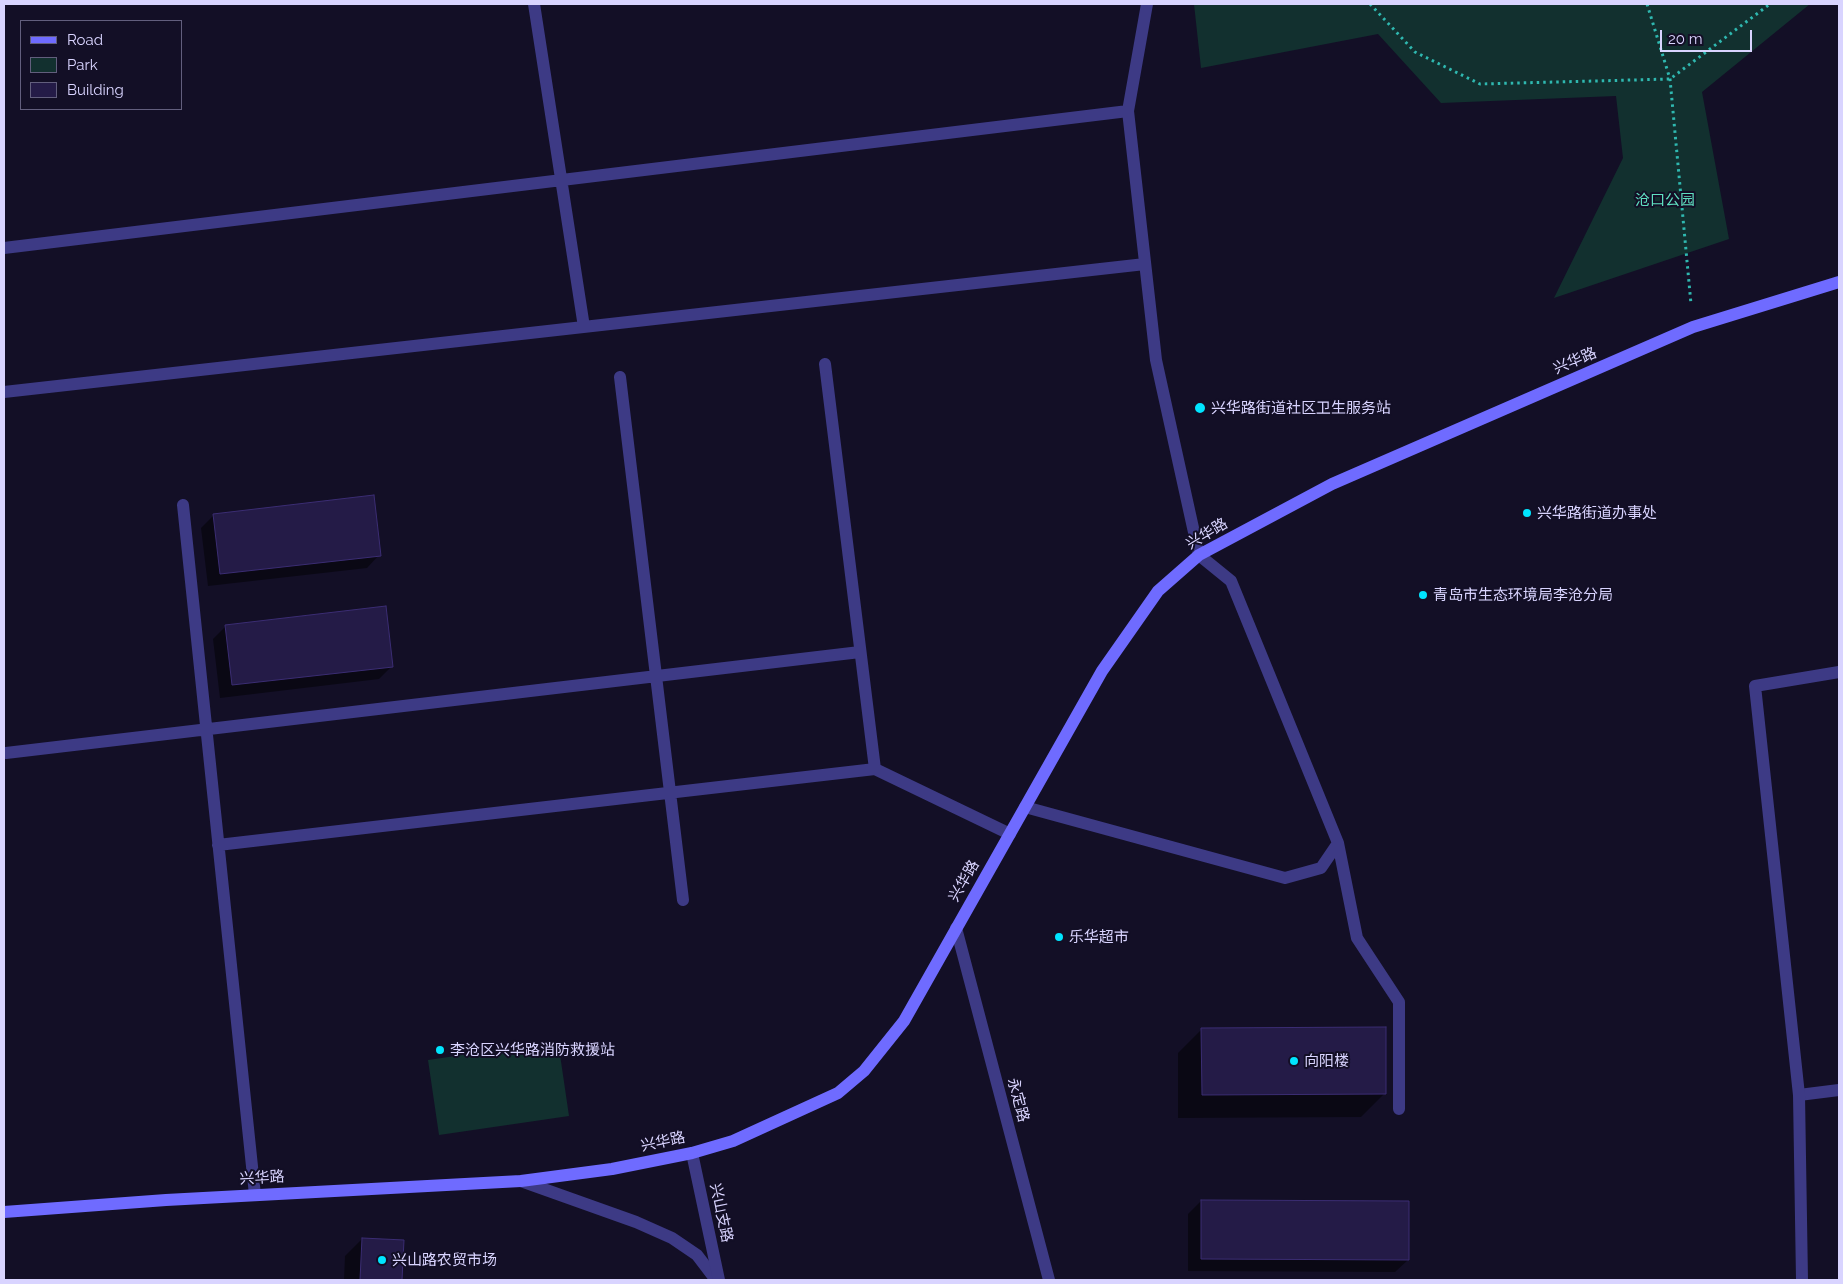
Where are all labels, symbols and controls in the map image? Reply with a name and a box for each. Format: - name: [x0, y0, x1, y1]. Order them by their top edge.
- legend: [20, 20, 182, 110]
- scale bar: [1663, 20, 1756, 52]
- text: 20 m: [1668, 30, 1703, 48]
- text: Road: [67, 31, 103, 49]
- text: Park: [67, 56, 98, 74]
- text: Building: [67, 81, 124, 99]
- park label: 沧口公园: [1635, 191, 1695, 209]
- street label: 兴华路: [1551, 344, 1599, 378]
- place label: 兴华路街道社区卫生服务站: [1211, 399, 1391, 417]
- marker: 兴华路街道社区卫生服务站: [1193, 401, 1207, 415]
- place label: 兴华路街道办事处: [1537, 504, 1657, 522]
- marker: 兴华路街道办事处: [1521, 507, 1533, 519]
- street label: 兴华路: [1183, 515, 1231, 553]
- place label: 青岛市生态环境局李沧分局: [1433, 586, 1613, 604]
- marker: 青岛市生态环境局李沧分局: [1417, 589, 1429, 601]
- street label: 兴华路: [945, 857, 983, 905]
- place label: 乐华超市: [1069, 928, 1129, 946]
- marker: 乐华超市: [1053, 931, 1065, 943]
- place label: 李沧区兴华路消防救援站: [450, 1041, 615, 1059]
- marker: 李沧区兴华路消防救援站: [434, 1044, 446, 1056]
- place label: 向阳楼: [1304, 1052, 1349, 1070]
- marker: 向阳楼: [1288, 1055, 1300, 1067]
- street label: 永定路: [1003, 1076, 1033, 1124]
- street label: 兴华路: [639, 1129, 687, 1155]
- street label: 兴华路: [239, 1168, 285, 1188]
- street label: 兴山支路: [706, 1182, 736, 1244]
- place label: 兴山路农贸市场: [392, 1251, 497, 1269]
- marker: 兴山路农贸市场: [376, 1254, 388, 1266]

